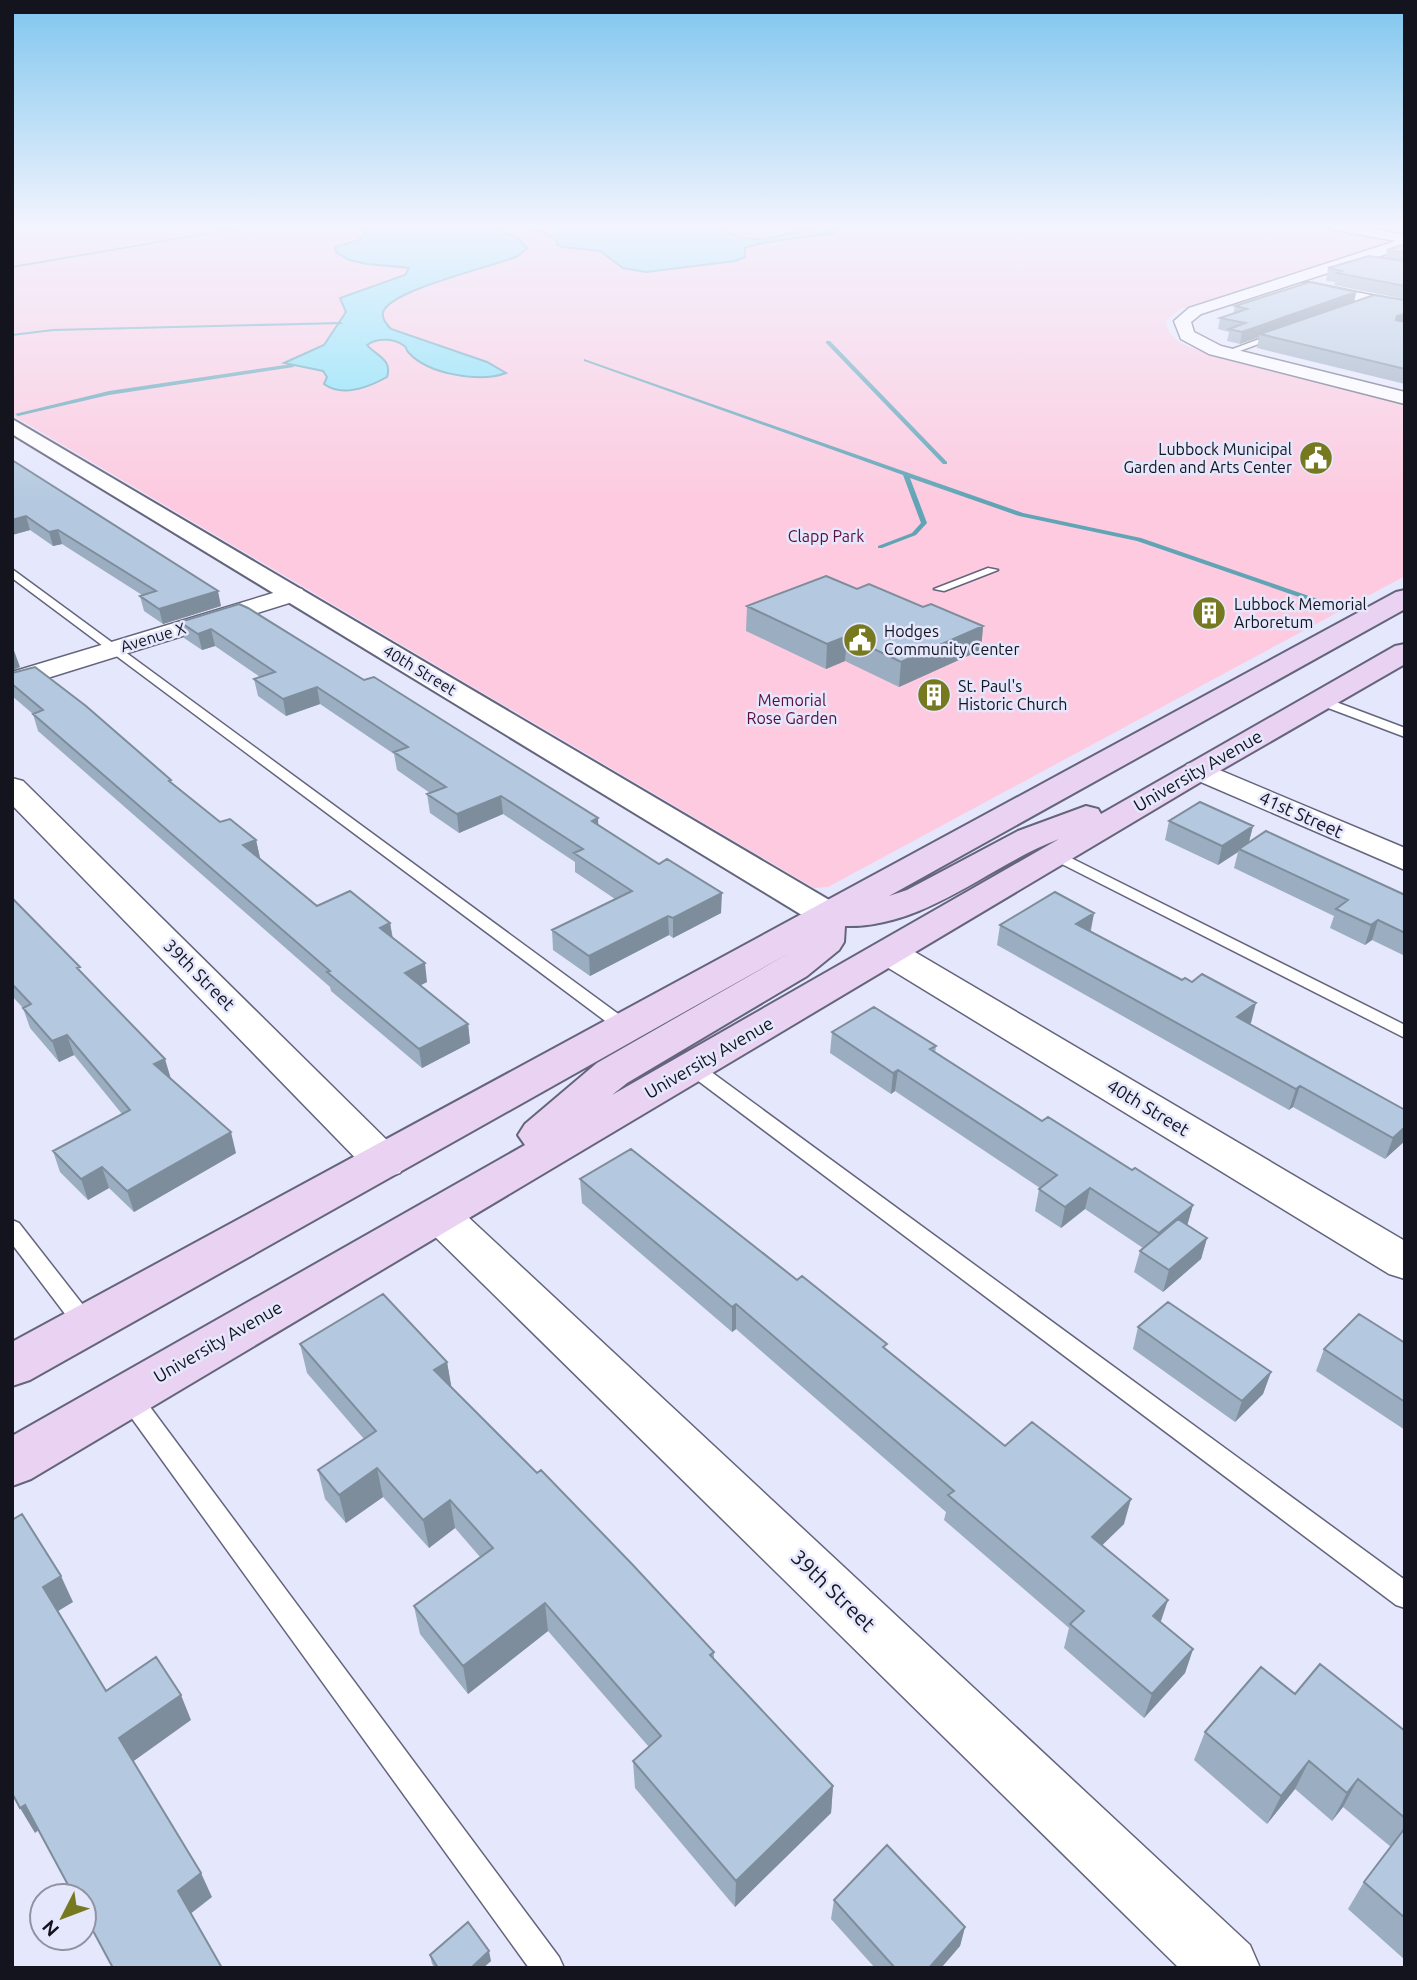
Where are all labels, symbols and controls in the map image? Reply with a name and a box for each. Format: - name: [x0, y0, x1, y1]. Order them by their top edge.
- public building icon: Lubbock Municipal Garden and Arts Center: [1297, 439, 1335, 477]
- place label: Lubbock Municipal Garden and Arts Center: [1123, 440, 1292, 476]
- park label: Clapp Park: [788, 527, 864, 545]
- building icon: Lubbock Memorial Arboretum: [1190, 594, 1228, 632]
- place label: Lubbock Memorial Arboretum: [1234, 595, 1367, 631]
- street label: Avenue X: [118, 618, 188, 655]
- public building icon: Hodges Community Center: [841, 621, 879, 659]
- place label: Hodges Community Center: [884, 622, 1020, 658]
- street label: 40th Street: [380, 641, 460, 699]
- building icon: St. Paul's Historic Church: [915, 676, 953, 714]
- place label: St. Paul's Historic Church: [958, 677, 1067, 713]
- park label: Memorial Rose Garden: [747, 691, 837, 727]
- street label: University Avenue: [1130, 725, 1265, 815]
- street label: 41st Street: [1256, 787, 1346, 841]
- street label: 39th Street: [160, 935, 239, 1014]
- street label: University Avenue: [641, 1012, 776, 1102]
- street label: 40th Street: [1104, 1075, 1193, 1139]
- street label: University Avenue: [150, 1296, 285, 1386]
- street label: 39th Street: [787, 1544, 881, 1636]
- north arrow: [28, 1882, 98, 1952]
- text: N: [37, 1916, 63, 1941]

